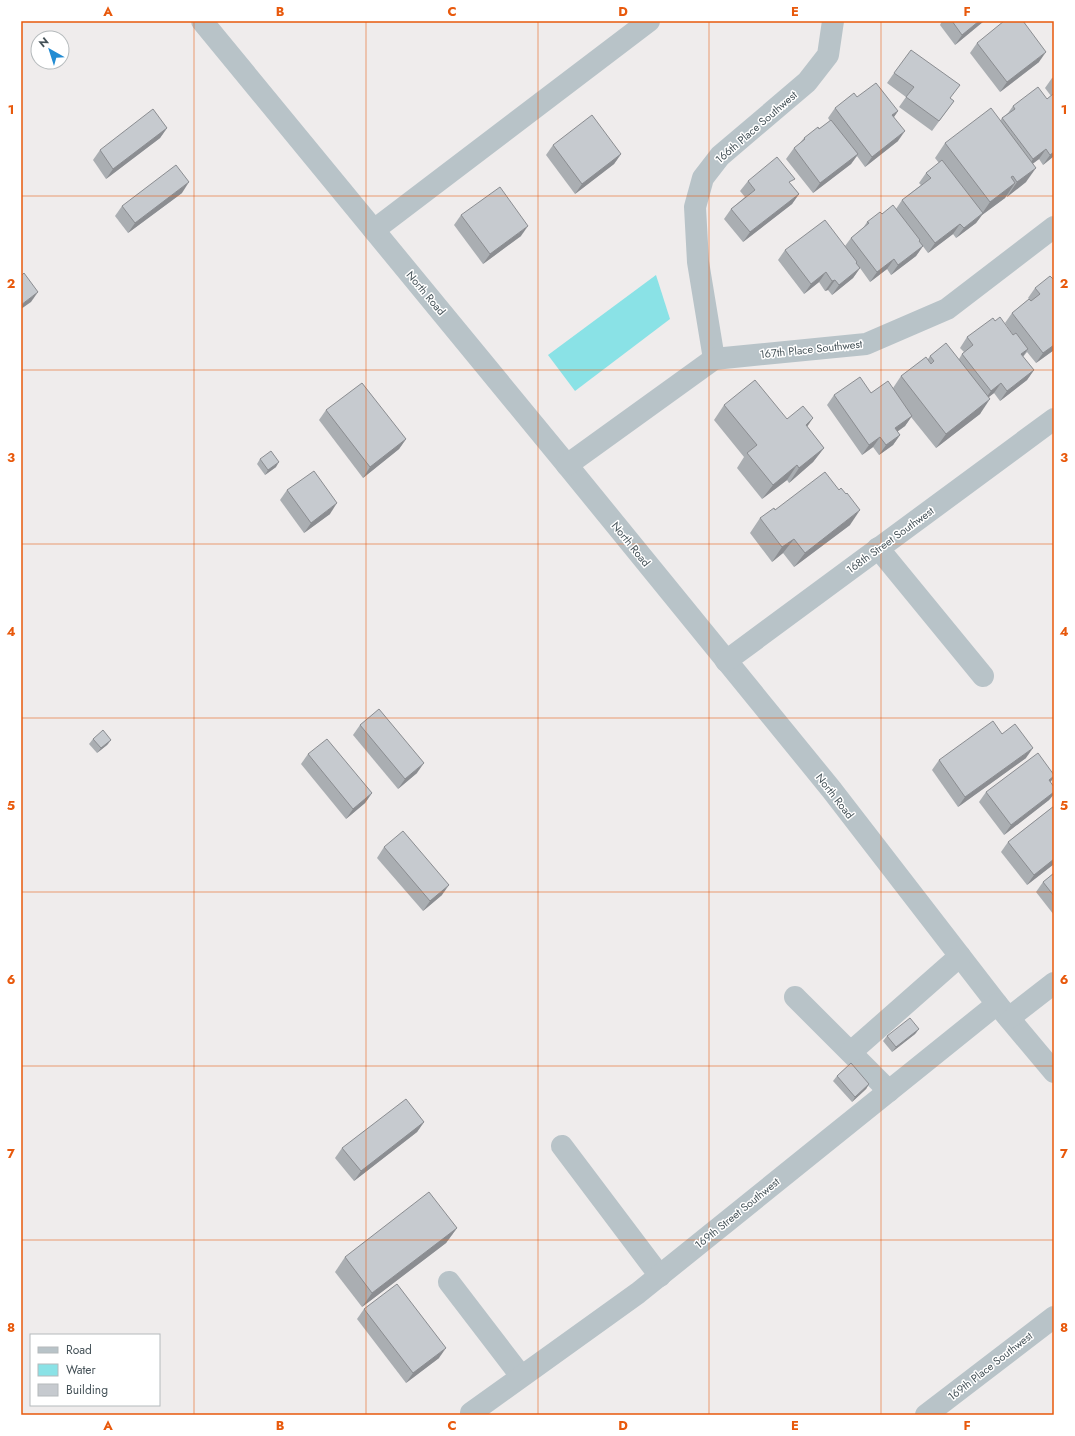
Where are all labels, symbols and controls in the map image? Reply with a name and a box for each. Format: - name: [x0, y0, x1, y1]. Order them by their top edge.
- text: A: [102, 2, 113, 21]
- text: B: [276, 2, 285, 21]
- text: C: [447, 2, 457, 21]
- text: D: [618, 2, 628, 21]
- text: E: [791, 2, 799, 21]
- text: F: [963, 2, 971, 21]
- north arrow: [30, 30, 70, 70]
- text: N: [35, 33, 52, 51]
- street label: 166th Place Southwest: [712, 87, 801, 167]
- text: 1: [8, 100, 14, 119]
- text: 1: [1061, 100, 1067, 119]
- street label: North Road: [403, 267, 449, 319]
- text: 2: [7, 274, 15, 293]
- text: 2: [1060, 274, 1068, 293]
- street label: 167th Place Southwest: [759, 336, 863, 362]
- text: 3: [7, 448, 15, 467]
- text: 3: [1060, 448, 1068, 467]
- street label: 168th Street Southwest: [843, 503, 937, 577]
- street label: North Road: [608, 518, 654, 570]
- text: 4: [6, 622, 16, 641]
- text: 4: [1059, 622, 1069, 641]
- street label: North Road: [812, 770, 858, 822]
- text: 5: [7, 796, 15, 815]
- text: 5: [1060, 796, 1068, 815]
- text: 6: [7, 970, 16, 989]
- text: 6: [1060, 970, 1069, 989]
- text: 7: [7, 1144, 15, 1163]
- text: 7: [1060, 1144, 1068, 1163]
- street label: 169th Street Southwest: [691, 1173, 783, 1252]
- text: 8: [7, 1318, 15, 1337]
- text: 8: [1060, 1318, 1068, 1337]
- street label: 169th Place Southwest: [944, 1328, 1036, 1404]
- legend: [30, 1334, 160, 1406]
- text: Road: [66, 1341, 92, 1359]
- text: Water: [66, 1361, 97, 1379]
- text: Building: [66, 1381, 108, 1399]
- text: A: [102, 1416, 113, 1435]
- text: B: [276, 1416, 285, 1435]
- text: C: [447, 1416, 457, 1435]
- text: D: [618, 1416, 628, 1435]
- text: E: [791, 1416, 799, 1435]
- text: F: [963, 1416, 971, 1435]

